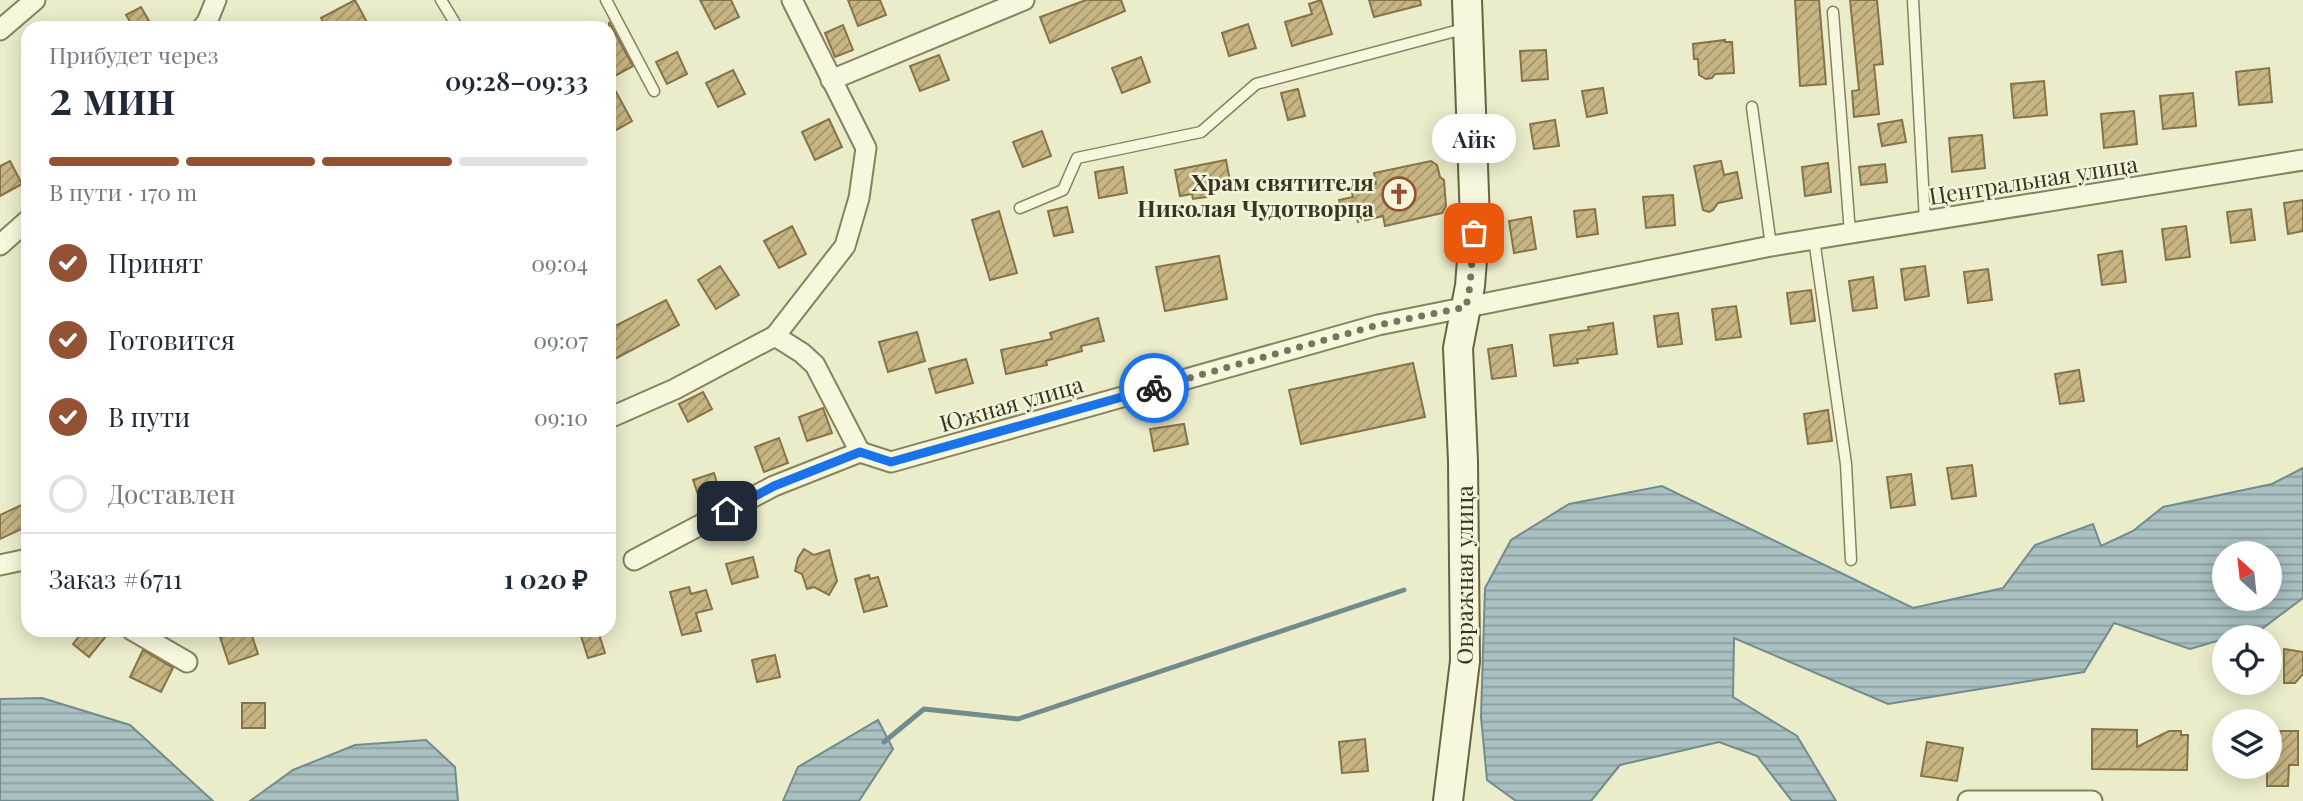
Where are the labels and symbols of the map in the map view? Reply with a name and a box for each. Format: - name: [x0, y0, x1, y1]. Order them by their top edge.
- callout: Айк: [1432, 114, 1516, 163]
- street label: Центральная улица: [1926, 147, 2140, 211]
- place label: Храм святителя Николая Чудотворца: [1137, 166, 1374, 223]
- church icon: Храм святителя Николая Чудотворца: [1380, 175, 1418, 213]
- pin: [1444, 203, 1504, 263]
- courier: [1119, 353, 1189, 423]
- street label: Южная улица: [936, 368, 1087, 438]
- pin: [697, 481, 757, 541]
- street label: Овражная улица: [1448, 485, 1479, 665]
- north arrow: [2212, 541, 2282, 611]

